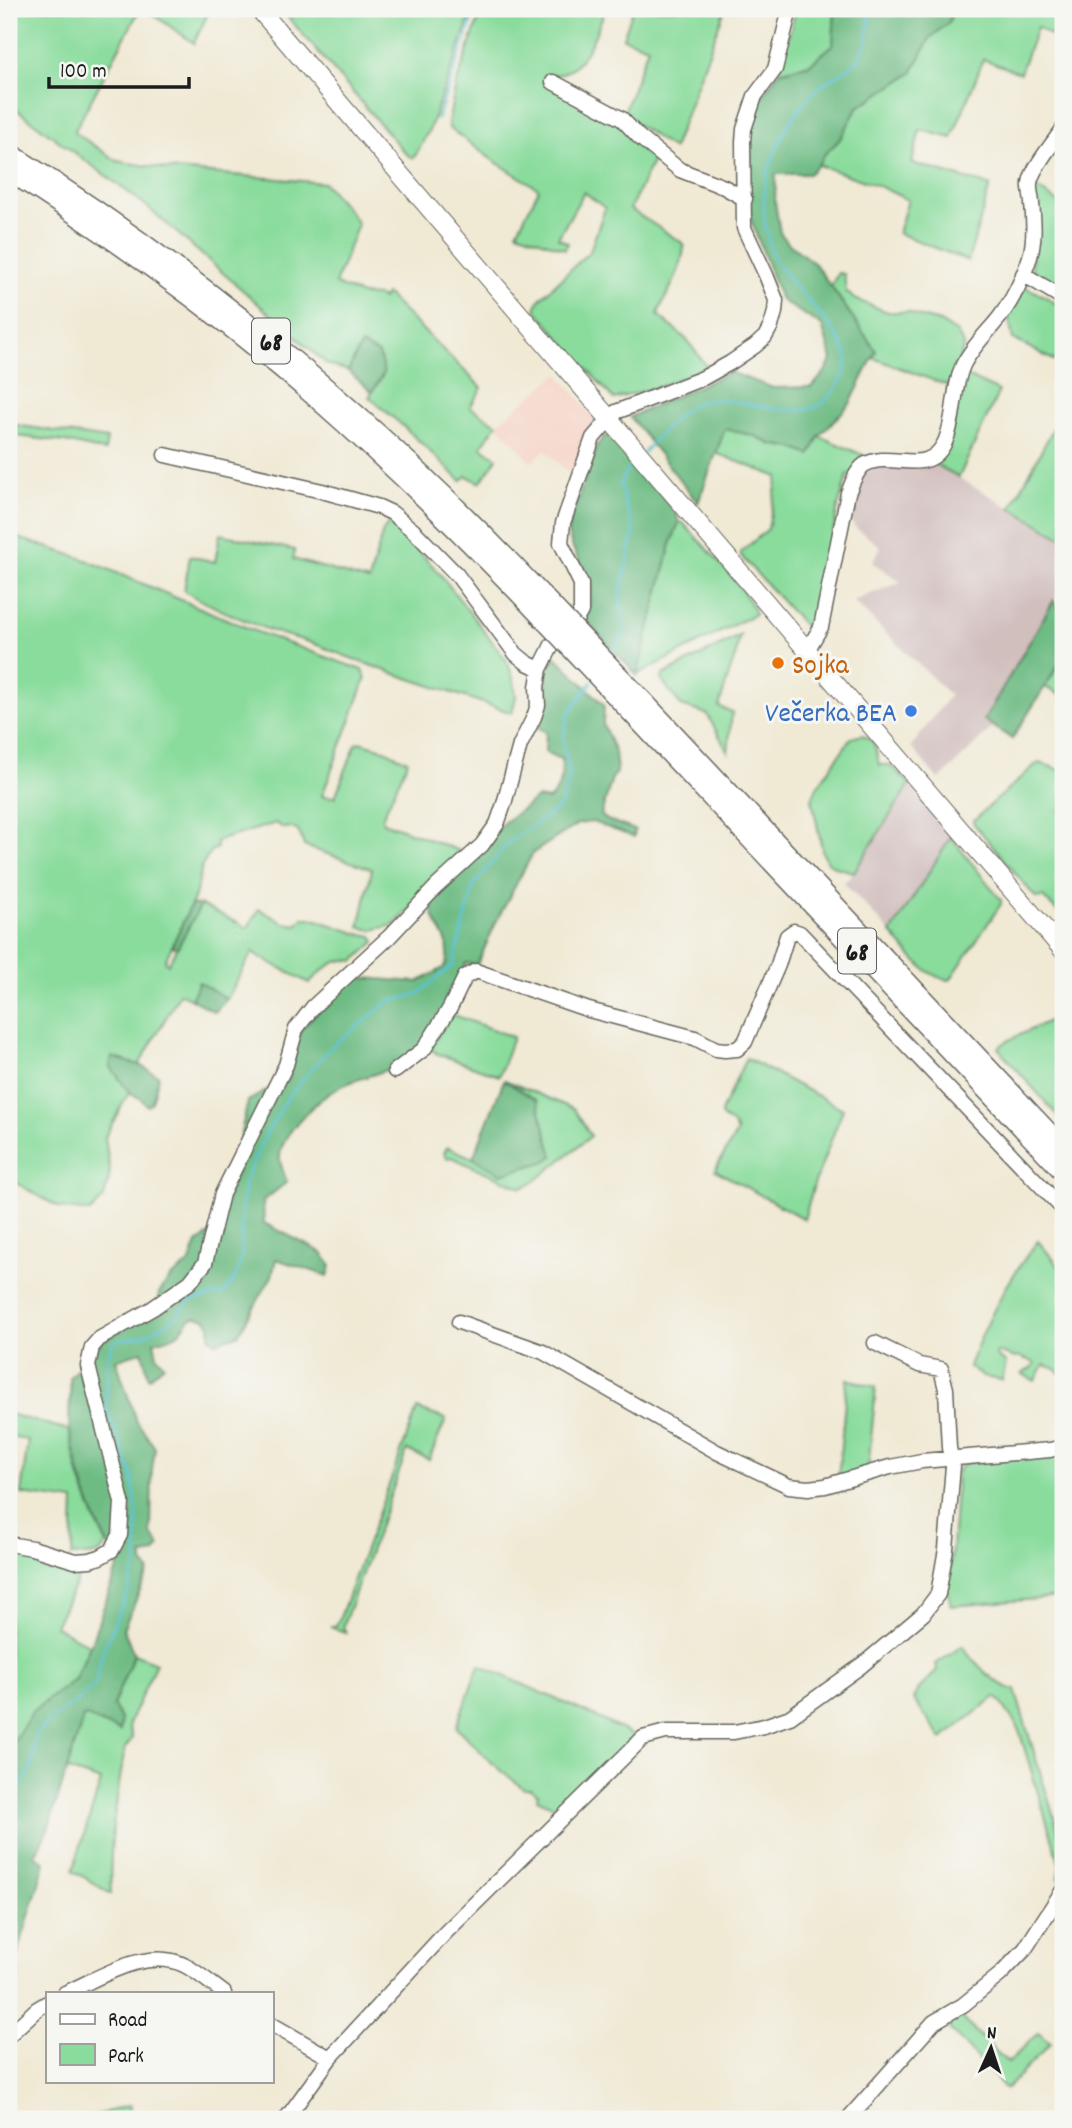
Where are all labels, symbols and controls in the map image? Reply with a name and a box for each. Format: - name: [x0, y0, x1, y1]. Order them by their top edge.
- scale bar: [49, 46, 189, 90]
- text: 100 m: [60, 58, 107, 88]
- road number: 68: [252, 318, 290, 364]
- place label: Sojka: [792, 648, 850, 688]
- marker: Sojka: [770, 655, 786, 671]
- place label: Večerka BEA: [765, 696, 897, 736]
- marker: Večerka BEA: [903, 703, 919, 719]
- road number: 68: [838, 928, 876, 974]
- legend: [46, 1992, 273, 2082]
- text: Road: [108, 2007, 147, 2037]
- north arrow: [956, 2012, 1026, 2082]
- text: N: [986, 2021, 997, 2048]
- text: Park: [108, 2043, 144, 2073]

